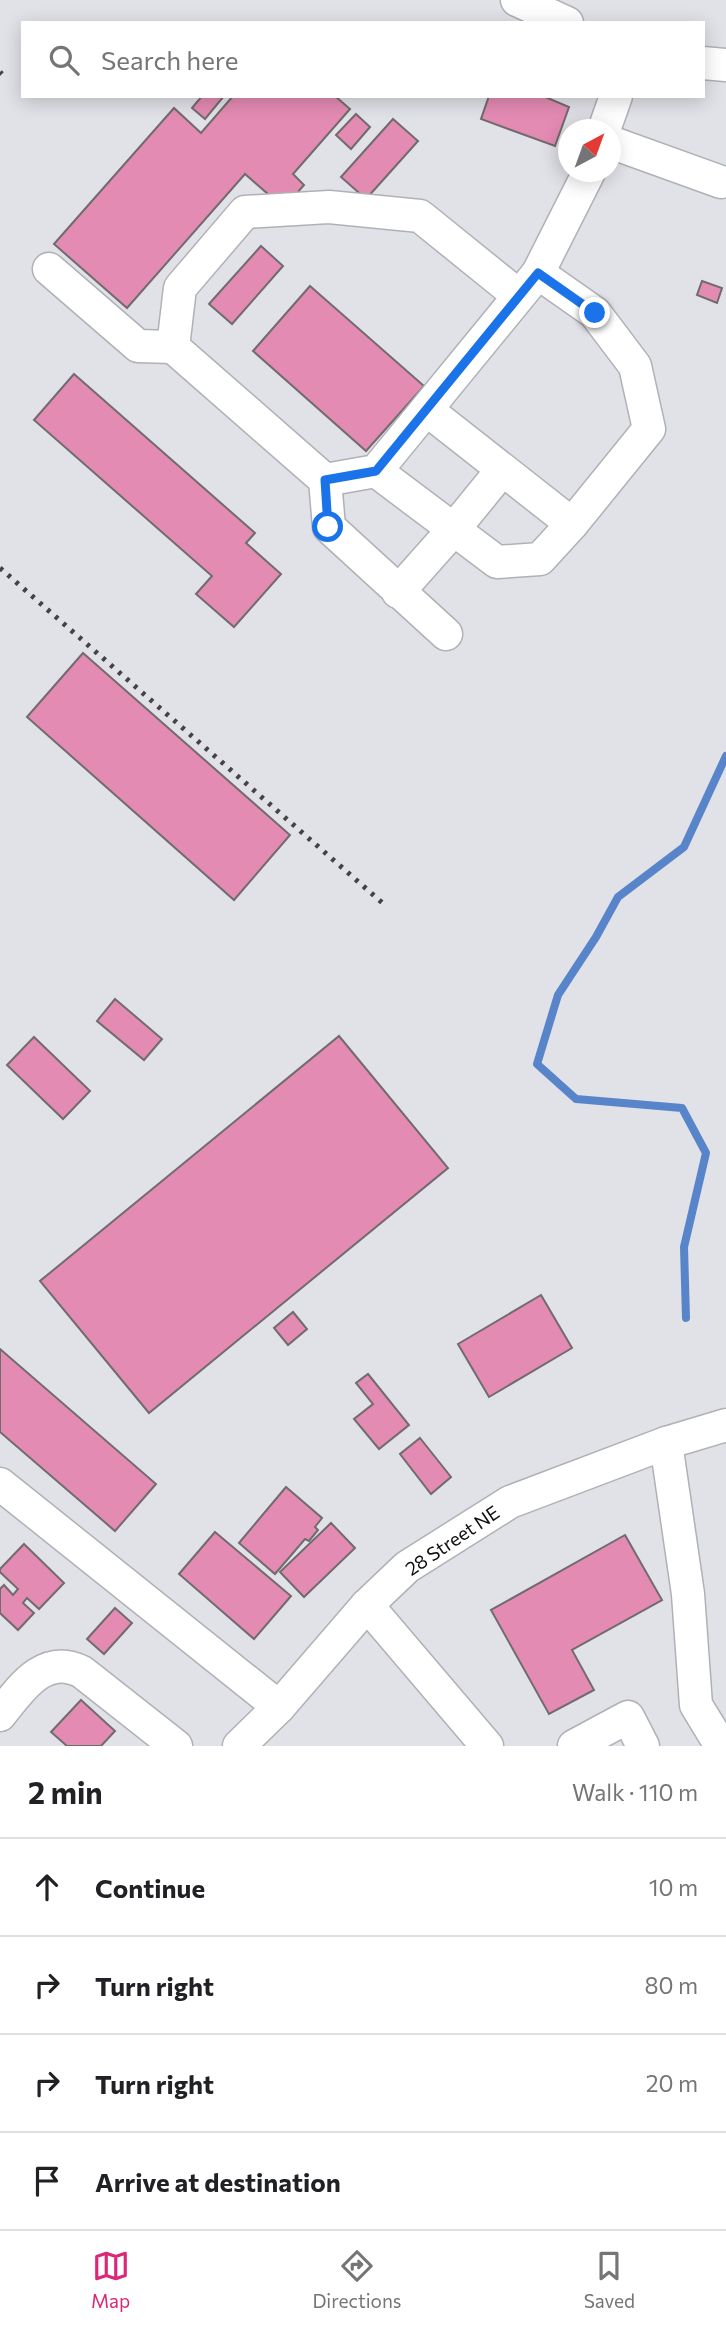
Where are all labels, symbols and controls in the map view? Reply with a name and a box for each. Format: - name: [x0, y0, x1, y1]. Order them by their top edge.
- search box: [21, 21, 705, 98]
- icon: search: [45, 41, 83, 79]
- text: Search here: [101, 44, 239, 75]
- north arrow: [558, 119, 621, 182]
- route end: [579, 297, 610, 328]
- route start: [312, 511, 343, 542]
- street label: 28 Street NE: [401, 1500, 503, 1580]
- text: 2 min: [28, 1773, 103, 1810]
- text: Walk · 110 m: [572, 1778, 698, 1806]
- icon: ahead: [28, 1868, 66, 1906]
- text: Continue: [95, 1872, 205, 1903]
- text: 10 m: [649, 1873, 698, 1901]
- icon: right: [28, 1966, 66, 2004]
- text: Turn right: [95, 1970, 214, 2001]
- text: 80 m: [645, 1971, 698, 1999]
- icon: right: [28, 2064, 66, 2102]
- text: Turn right: [95, 2068, 214, 2099]
- text: 20 m: [646, 2069, 698, 2097]
- icon: arrive: [28, 2162, 66, 2200]
- text: Arrive at destination: [95, 2166, 341, 2197]
- tab: Map: [91, 2247, 130, 2312]
- tab: Directions: [312, 2247, 402, 2312]
- tab: Saved: [584, 2247, 635, 2312]

